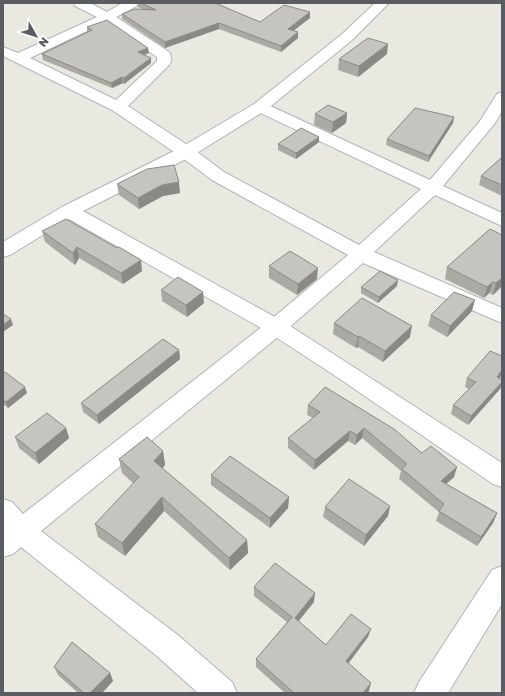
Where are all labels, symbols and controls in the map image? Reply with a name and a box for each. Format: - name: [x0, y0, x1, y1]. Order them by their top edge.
- north arrow: [16, 16, 56, 56]
- text: N: [36, 35, 52, 50]

